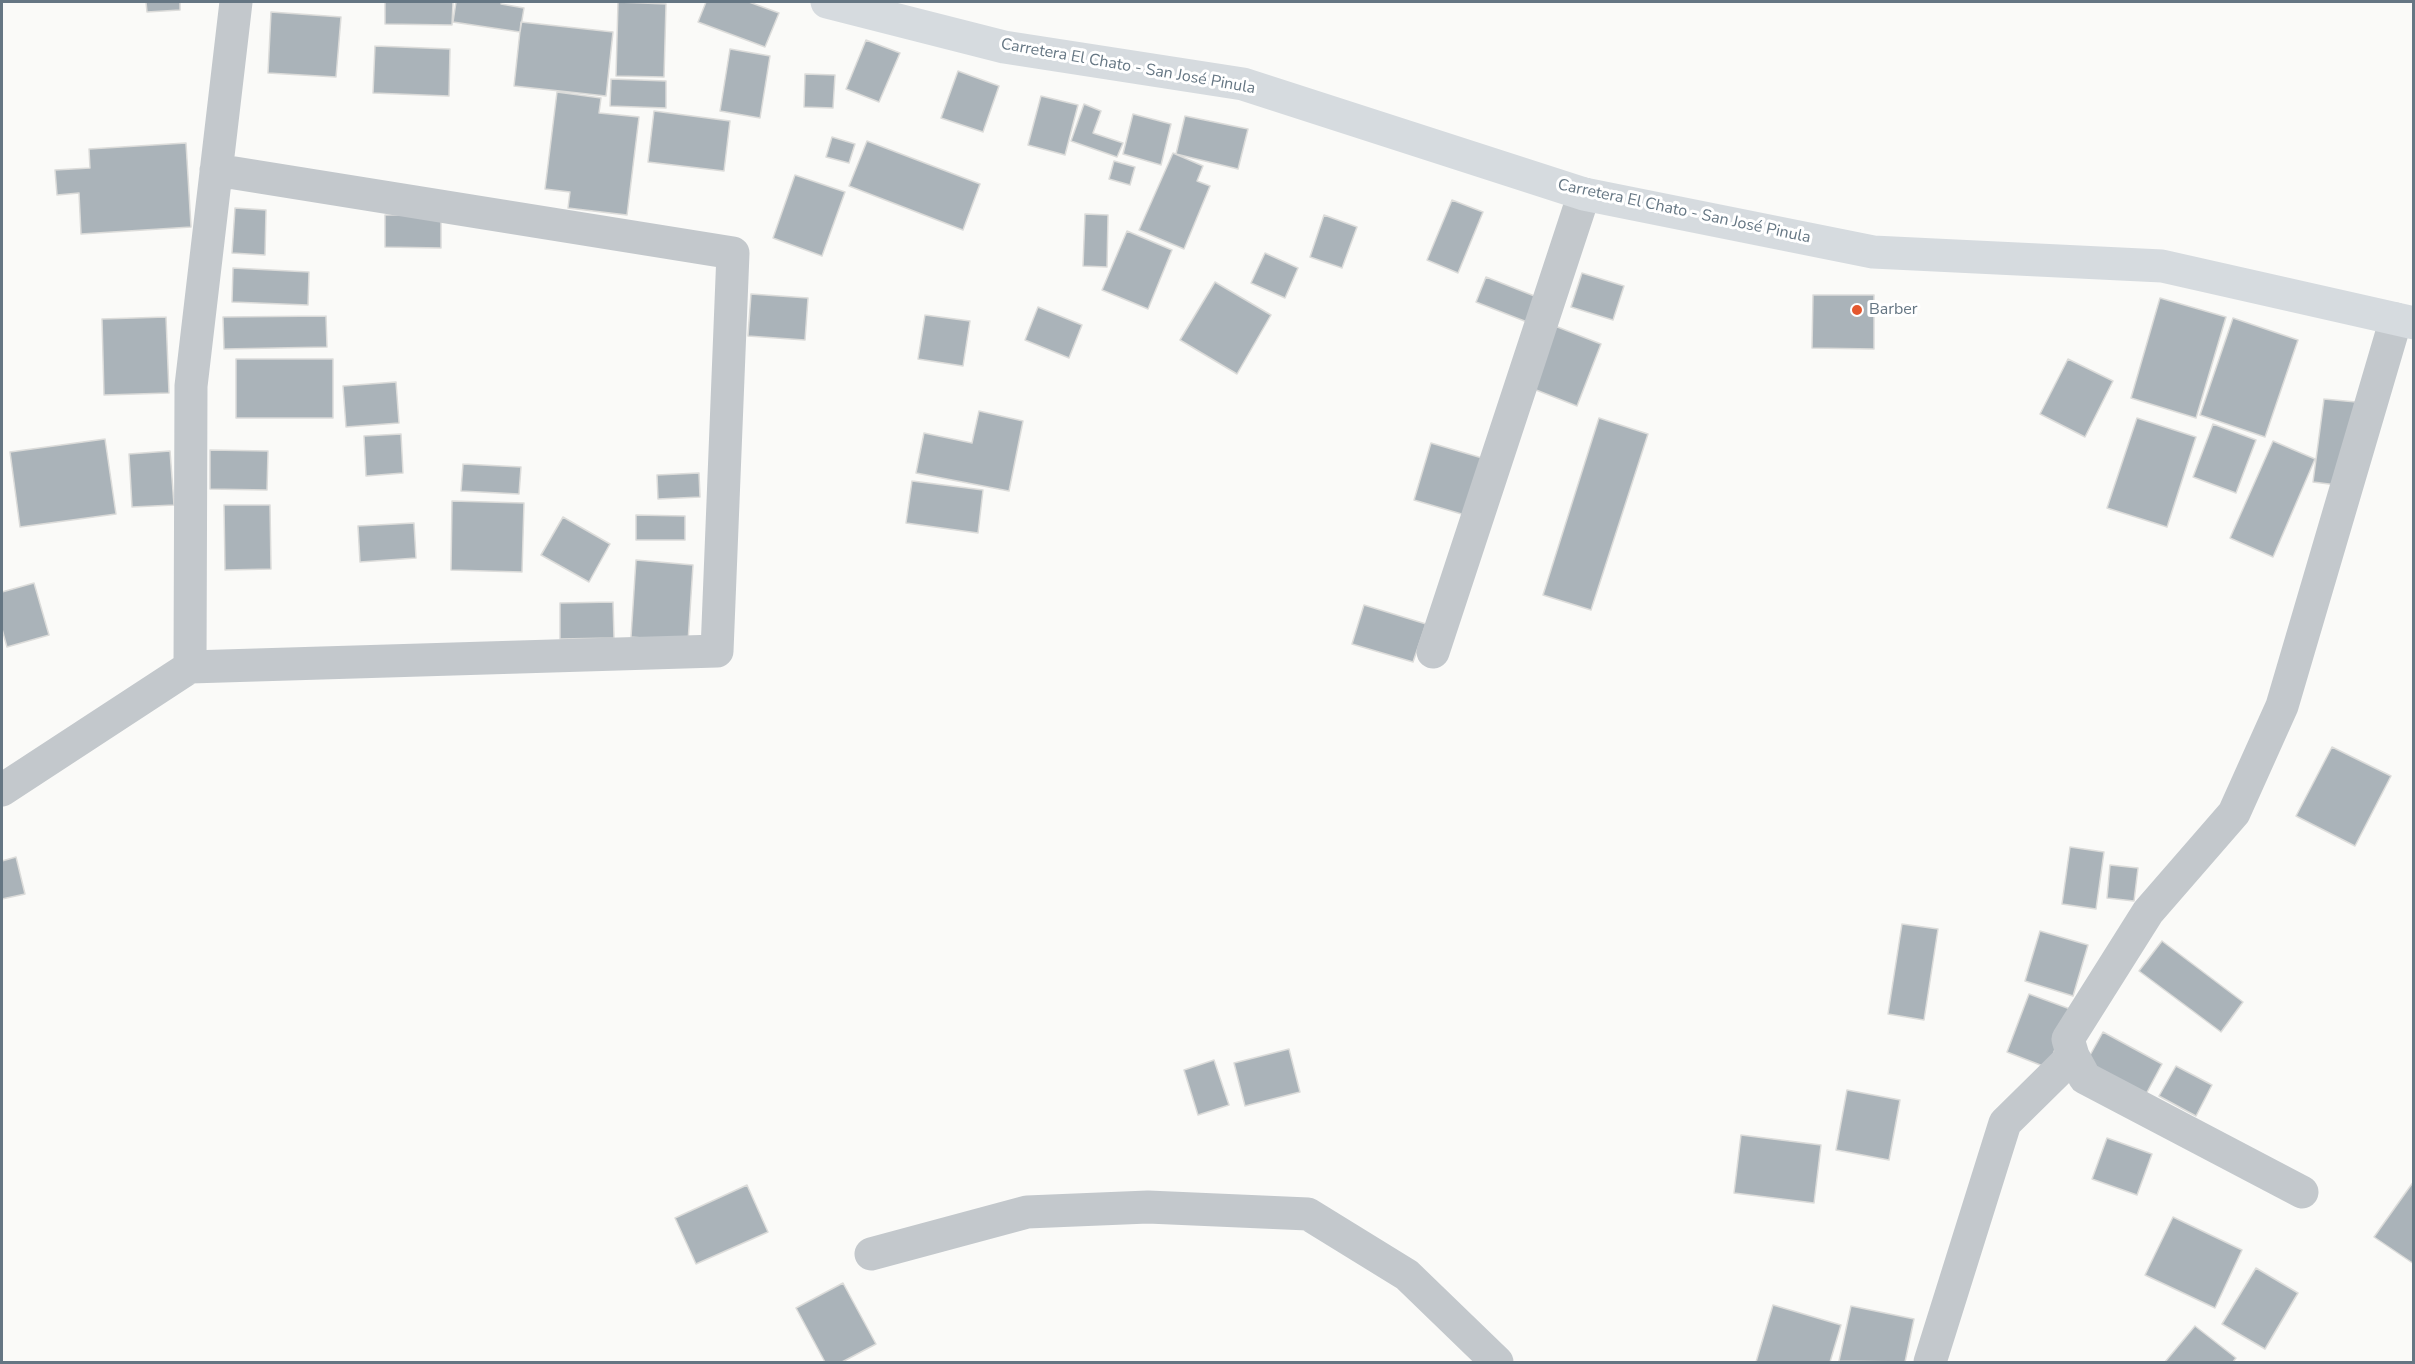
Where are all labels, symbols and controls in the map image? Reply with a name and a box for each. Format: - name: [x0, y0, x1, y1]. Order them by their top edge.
- street label: Carretera El Chato - San José Pinula: [999, 35, 1257, 99]
- street label: Carretera El Chato - San José Pinula: [1556, 176, 1812, 248]
- place label: Barber: [1869, 300, 1918, 320]
- marker: Barber: [1850, 303, 1864, 317]

